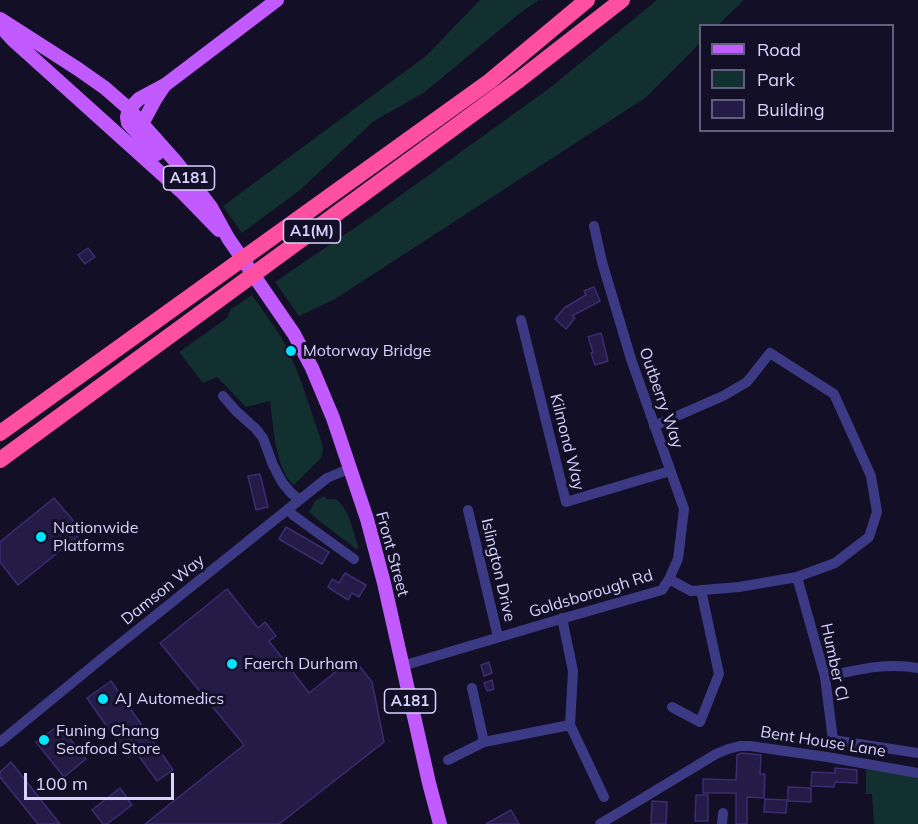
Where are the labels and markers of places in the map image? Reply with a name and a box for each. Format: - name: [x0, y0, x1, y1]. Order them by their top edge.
- place label: Motorway Bridge: [303, 341, 431, 361]
- marker: Motorway Bridge: [284, 344, 298, 358]
- place label: Nationwide Platforms: [53, 518, 138, 556]
- marker: Nationwide Platforms: [34, 530, 48, 544]
- place label: Faerch Durham: [244, 654, 358, 674]
- marker: Faerch Durham: [225, 657, 239, 671]
- place label: AJ Automedics: [115, 689, 224, 709]
- marker: AJ Automedics: [96, 692, 110, 706]
- place label: Funing Chang Seafood Store: [56, 721, 161, 759]
- marker: Funing Chang Seafood Store: [37, 733, 51, 747]

